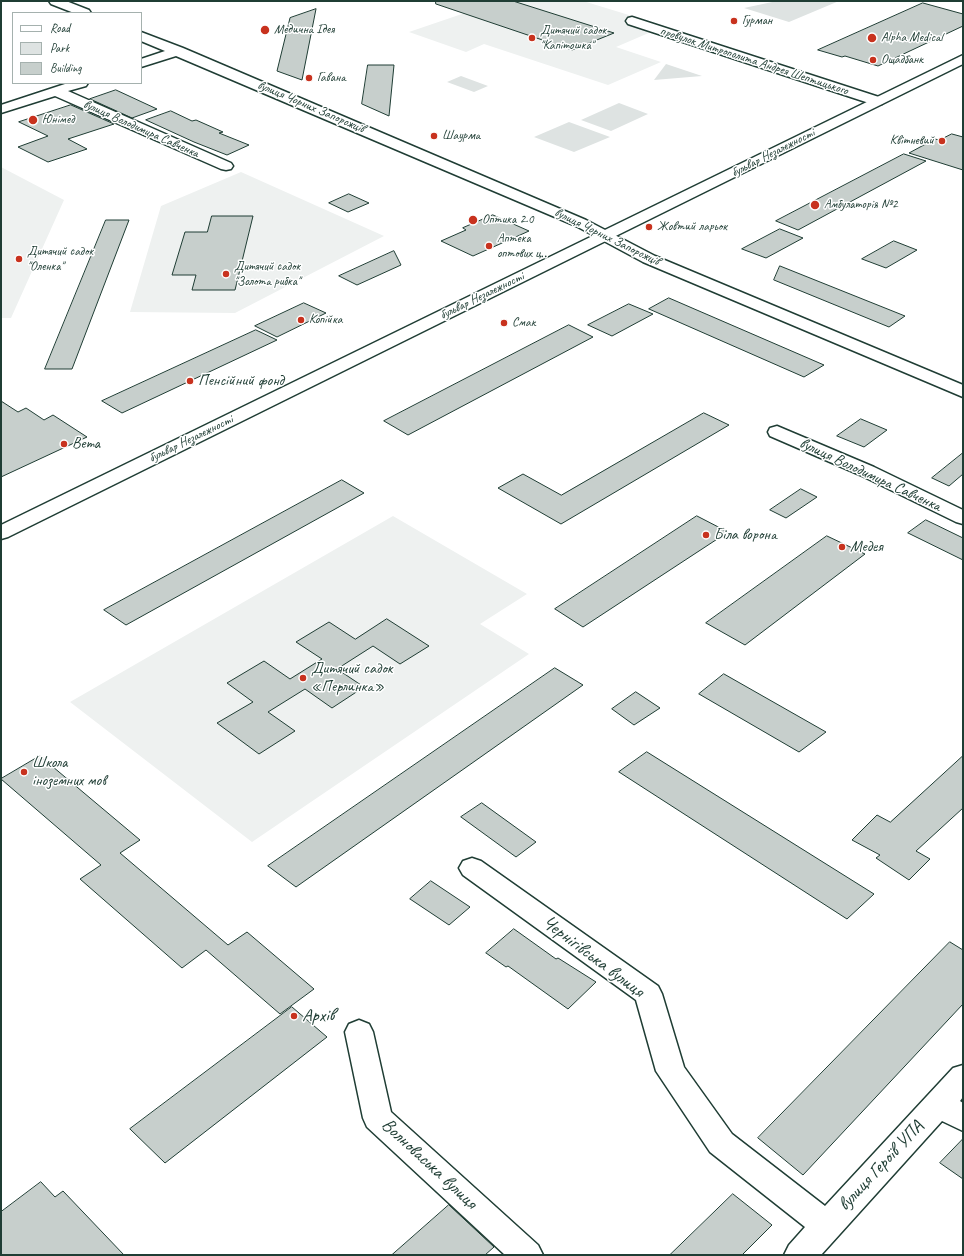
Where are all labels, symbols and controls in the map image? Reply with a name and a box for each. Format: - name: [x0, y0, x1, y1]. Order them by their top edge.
- legend: [12, 12, 142, 84]
- place label: Гурман: [742, 13, 772, 29]
- marker: Гурман: [729, 16, 739, 26]
- text: Road: [50, 20, 70, 36]
- place label: Медична Ідея: [274, 22, 334, 38]
- place label: Дитячий садок "Капітошка": [540, 23, 606, 54]
- street label: провулок Митрополита Андрея Шептицького: [658, 23, 850, 99]
- marker: Медична Ідея: [259, 24, 271, 36]
- place label: Alpha Medical: [881, 30, 943, 46]
- marker: Alpha Medical: [866, 32, 878, 44]
- marker: Дитячий садок "Капітошка": [527, 33, 537, 43]
- text: Park: [50, 40, 69, 56]
- place label: Ощадбанк: [881, 52, 923, 68]
- marker: Ощадбанк: [868, 55, 878, 65]
- text: Building: [50, 60, 82, 76]
- place label: Гавана: [317, 70, 345, 86]
- marker: Гавана: [304, 73, 314, 83]
- street label: вулиця Чорних Запорожців: [255, 77, 367, 137]
- street label: вулиця Володимира Савченка: [81, 96, 201, 162]
- place label: Юнімед: [42, 112, 74, 128]
- marker: Юнімед: [27, 114, 39, 126]
- street label: бульвар Незалежності: [729, 125, 817, 181]
- place label: Шаурма: [442, 128, 480, 144]
- marker: Шаурма: [429, 131, 439, 141]
- place label: Квітневий: [890, 133, 934, 149]
- marker: Квітневий: [937, 136, 947, 146]
- place label: Амбулаторія №2: [824, 197, 898, 213]
- marker: Амбулаторія №2: [809, 199, 821, 211]
- street label: вулиця Чорних Запорожців: [552, 205, 662, 269]
- place label: Оптика 2.0: [482, 212, 534, 228]
- marker: Оптика 2.0: [467, 214, 479, 226]
- place label: Жовтий ларьок: [657, 219, 727, 235]
- marker: Жовтий ларьок: [644, 222, 654, 232]
- place label: Аптека оптових ц‥: [497, 231, 547, 262]
- marker: Аптека оптових ц‥: [484, 241, 494, 251]
- place label: Дитячий садок "Оленка": [27, 244, 93, 275]
- marker: Дитячий садок "Оленка": [14, 254, 24, 264]
- place label: Дитячий садок "Золота рибка": [234, 259, 300, 290]
- marker: Дитячий садок "Золота рибка": [221, 269, 231, 279]
- street label: бульвар Незалежності: [437, 269, 527, 323]
- place label: Копійка: [309, 312, 342, 328]
- marker: Копійка: [296, 315, 306, 325]
- place label: Смак: [512, 315, 535, 331]
- marker: Смак: [499, 318, 509, 328]
- place label: Пенсійний фонд: [198, 371, 284, 391]
- marker: Пенсійний фонд: [185, 376, 195, 386]
- street label: бульвар Незалежності: [146, 412, 236, 466]
- place label: Вета: [72, 434, 100, 454]
- street label: вулиця Володимира Савченка: [796, 434, 944, 516]
- marker: Вета: [59, 439, 69, 449]
- place label: Біла ворона: [714, 525, 777, 545]
- marker: Біла ворона: [701, 530, 711, 540]
- place label: Медея: [850, 537, 883, 557]
- marker: Медея: [837, 542, 847, 552]
- place label: Дитячий садок «Перлинка»: [311, 659, 393, 697]
- marker: Дитячий садок «Перлинка»: [298, 673, 308, 683]
- place label: Школа іноземних мов: [32, 753, 106, 791]
- marker: Школа іноземних мов: [19, 767, 29, 777]
- street label: Чернігівська вулиця: [538, 911, 648, 1003]
- place label: Архів: [302, 1005, 335, 1027]
- marker: Архів: [289, 1011, 299, 1021]
- street label: Волноваська вулиця: [376, 1114, 482, 1214]
- street label: вулиця Героїв УПА: [833, 1116, 929, 1216]

